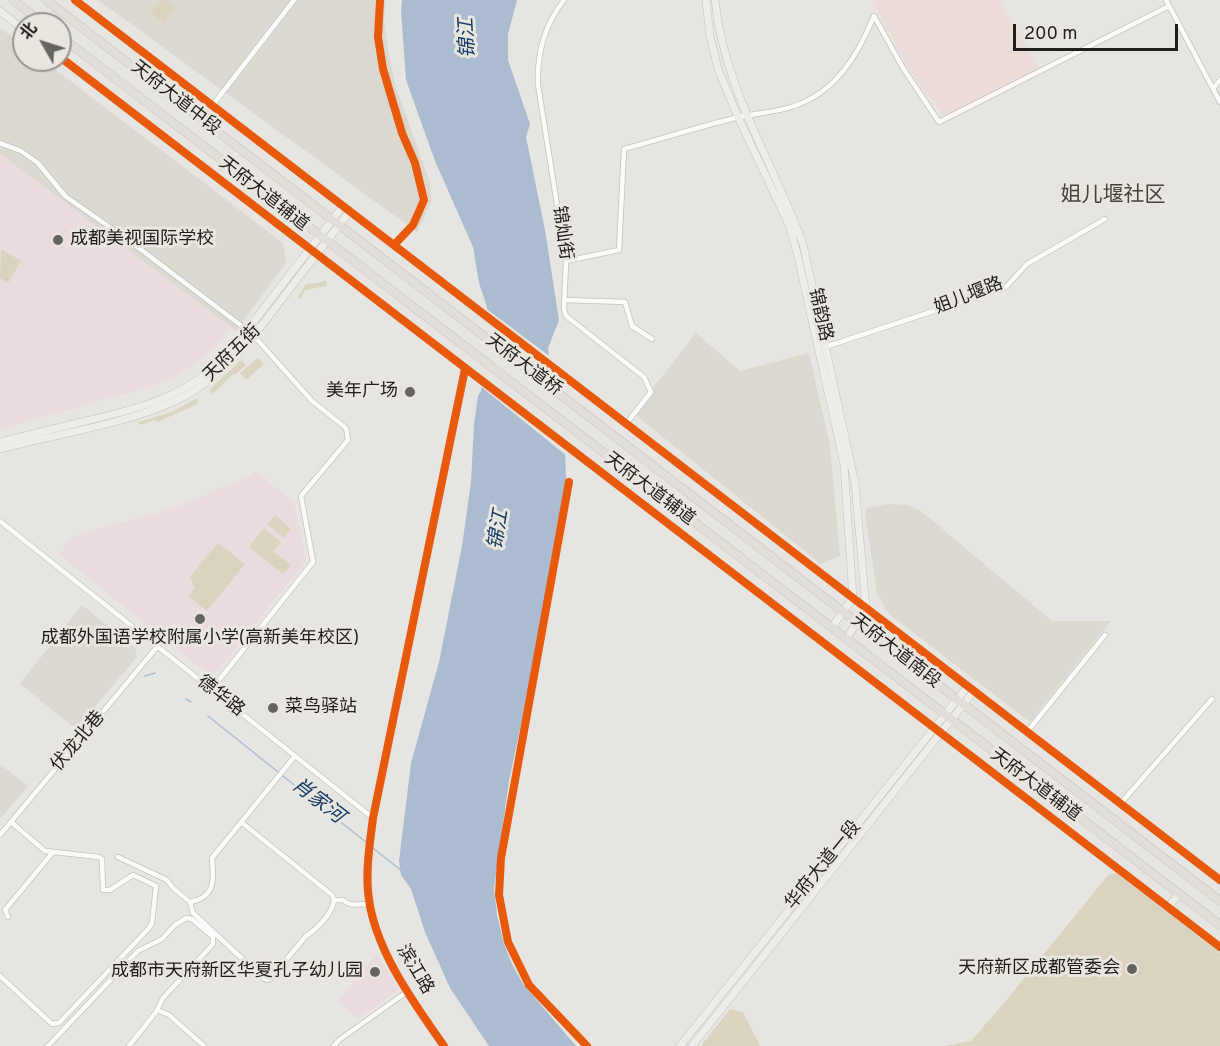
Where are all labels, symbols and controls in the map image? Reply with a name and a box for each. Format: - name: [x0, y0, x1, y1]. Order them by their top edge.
- north arrow: [12, 12, 72, 72]
- scale bar: [1016, 12, 1181, 50]
- water label: 锦江: [456, 17, 482, 59]
- text: 北: [17, 19, 42, 44]
- text: 200 m: [1024, 23, 1077, 46]
- street label: 天府大道中段: [126, 57, 224, 141]
- street label: 天府大道辅道: [214, 153, 312, 237]
- district label: 姐儿堰社区: [1061, 184, 1165, 210]
- street label: 锦灿街: [547, 205, 575, 261]
- place label: 成都美视国际学校: [70, 229, 214, 251]
- marker: 成都美视国际学校: [51, 233, 65, 247]
- street label: 姐儿堰路: [932, 274, 1006, 320]
- street label: 锦韵路: [802, 286, 836, 344]
- street label: 天府五街: [200, 321, 266, 387]
- street label: 天府大道桥: [481, 330, 565, 402]
- place label: 美年广场: [326, 381, 398, 403]
- marker: 美年广场: [403, 385, 417, 399]
- street label: 天府大道辅道: [599, 449, 699, 531]
- water label: 锦江: [485, 508, 515, 552]
- street label: 天府大道南段: [846, 610, 944, 694]
- marker: 成都外国语学校附属小学(高新美年校区): [193, 612, 207, 626]
- place label: 成都外国语学校附属小学(高新美年校区): [41, 628, 359, 650]
- street label: 德华路: [192, 672, 248, 722]
- place label: 菜鸟驿站: [285, 697, 357, 719]
- marker: 菜鸟驿站: [266, 701, 280, 715]
- street label: 伏龙北巷: [48, 707, 110, 777]
- street label: 天府大道辅道: [985, 745, 1085, 827]
- water label: 肖家河: [286, 774, 348, 830]
- street label: 华府大道一段: [782, 817, 866, 915]
- street label: 滨江路: [391, 941, 437, 999]
- place label: 天府新区成都管委会: [958, 958, 1120, 980]
- place label: 成都市天府新区华夏孔子幼儿园: [111, 961, 363, 983]
- marker: 天府新区成都管委会: [1125, 962, 1139, 976]
- marker: 成都市天府新区华夏孔子幼儿园: [368, 965, 382, 979]

